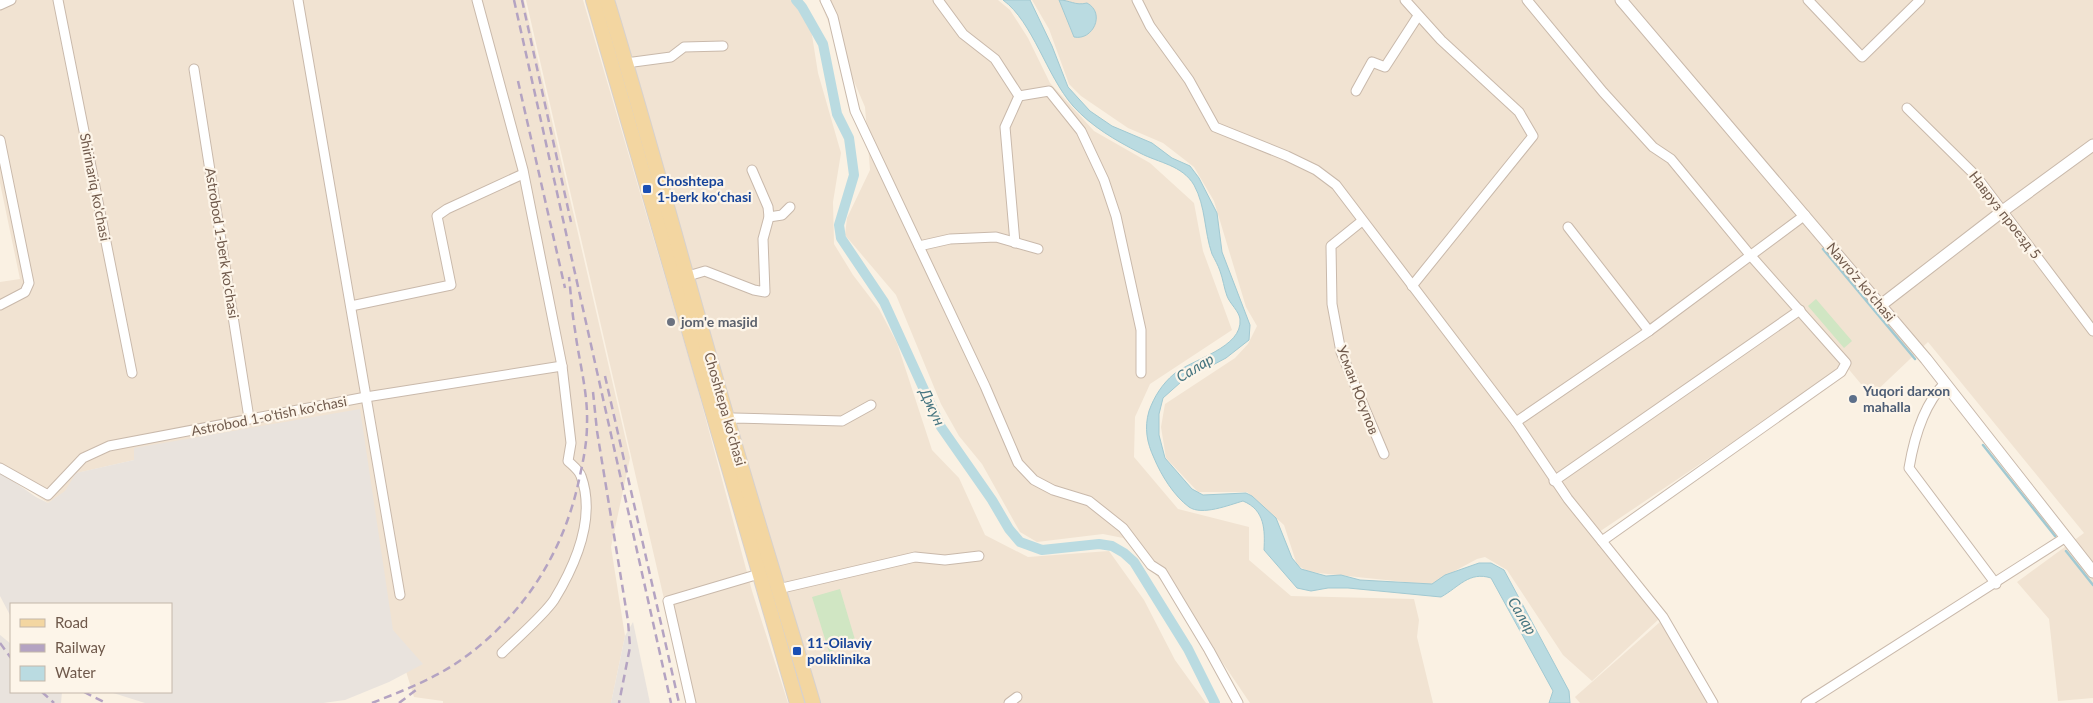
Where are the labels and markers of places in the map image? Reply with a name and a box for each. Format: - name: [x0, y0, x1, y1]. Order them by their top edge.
- place label: Choshtepa 1-berk koʻchasi: [657, 172, 752, 205]
- marker: Choshtepa 1-berk koʻchasi: [641, 183, 653, 195]
- place label: jom'e masjid: [680, 313, 758, 330]
- marker: jom'e masjid: [665, 316, 677, 328]
- place label: Yuqori darxon mahalla: [1862, 382, 1950, 415]
- marker: Yuqori darxon mahalla: [1847, 393, 1859, 405]
- place label: 11-Oilaviy poliklinika: [807, 634, 873, 667]
- marker: 11-Oilaviy poliklinika: [791, 645, 803, 657]

